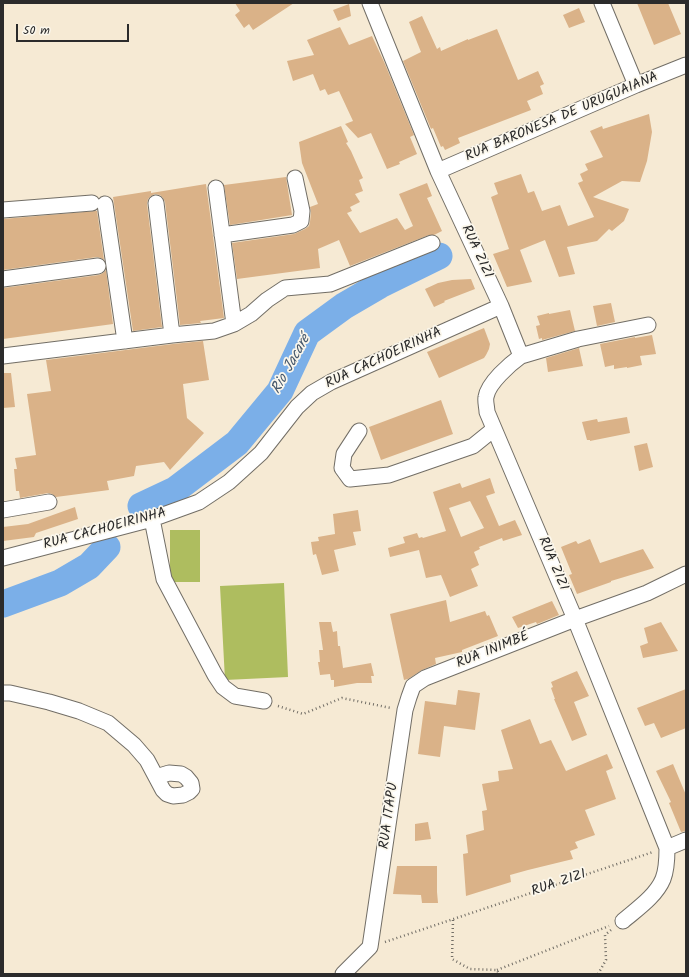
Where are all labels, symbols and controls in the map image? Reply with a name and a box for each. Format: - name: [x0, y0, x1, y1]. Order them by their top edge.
- scale bar: [18, 16, 131, 42]
- text: 50 m: [23, 21, 50, 40]
- street label: RUA BARONESA DE URUGUAIANA: [463, 70, 661, 166]
- street label: RUA ZIZI: [456, 223, 496, 281]
- street label: RUA CACHOEIRINHA: [323, 325, 445, 393]
- water label: Rio Jacaré: [269, 332, 315, 398]
- street label: RUA CACHOEIRINHA: [42, 506, 168, 554]
- street label: RUA ZIZI: [533, 535, 571, 593]
- street label: RUA INIMBÉ: [454, 629, 532, 673]
- street label: RUA ITAPU: [377, 782, 403, 850]
- street label: RUA ZIZI: [529, 867, 589, 901]

